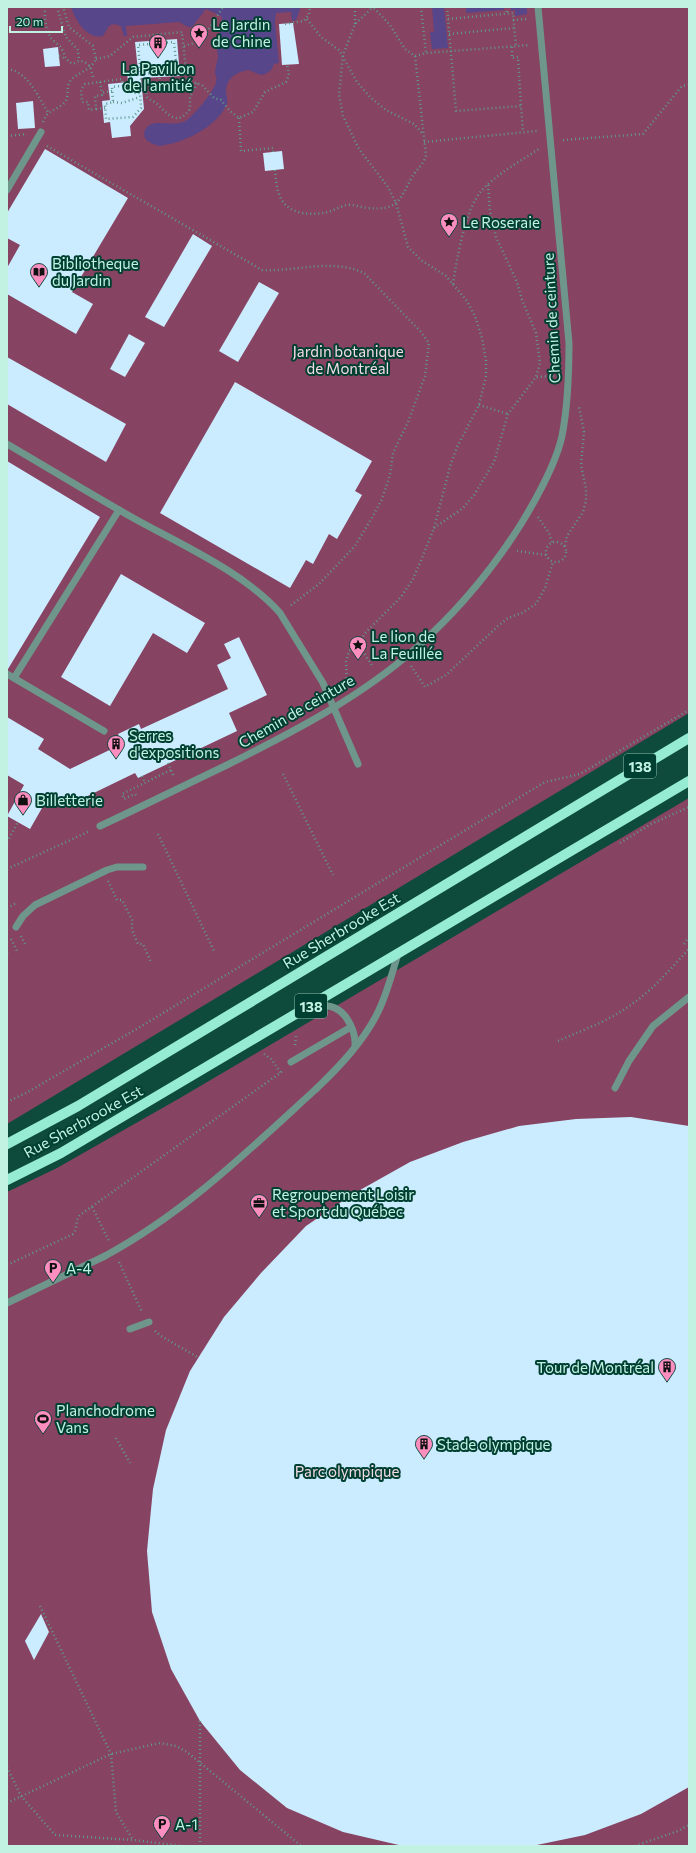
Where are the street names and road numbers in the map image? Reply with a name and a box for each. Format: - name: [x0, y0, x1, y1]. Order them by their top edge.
- street label: Chemin de ceinture: [539, 252, 563, 384]
- street label: Chemin de ceinture: [235, 671, 357, 751]
- road number: 138: [624, 754, 656, 778]
- street label: Rue Sherbrooke Est: [279, 888, 403, 972]
- road number: 138: [295, 994, 327, 1018]
- street label: Rue Sherbrooke Est: [20, 1081, 146, 1161]

